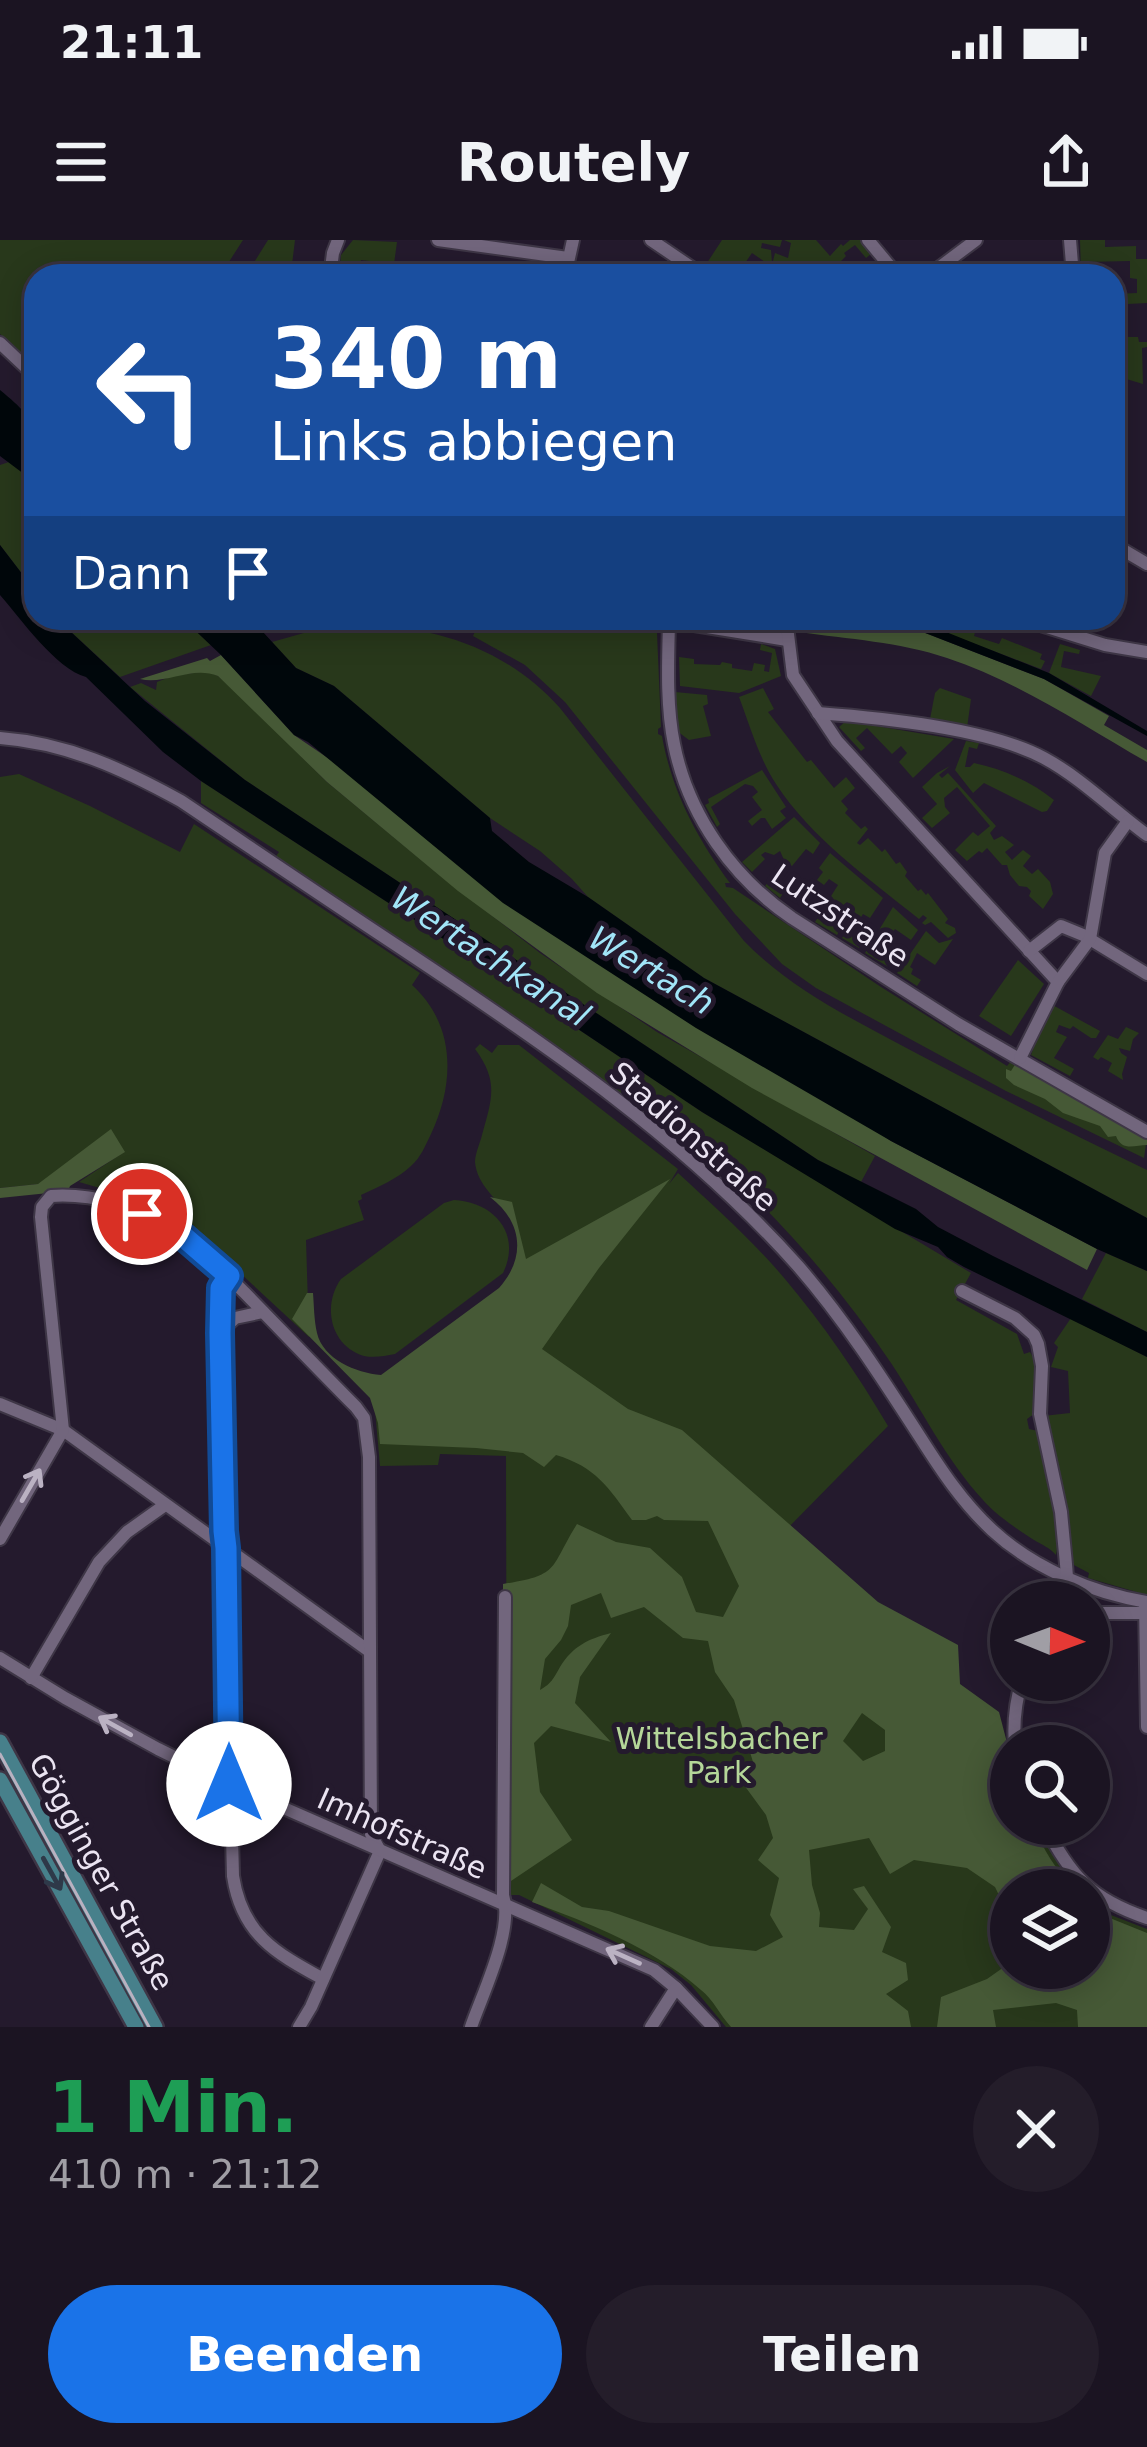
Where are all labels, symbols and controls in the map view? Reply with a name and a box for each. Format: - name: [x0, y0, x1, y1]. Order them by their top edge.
- text: 21:11: [60, 16, 203, 69]
- icon: menu: [48, 129, 114, 195]
- icon: share: [1033, 129, 1099, 195]
- text: Routely: [457, 131, 690, 194]
- text: 340 m: [270, 310, 562, 408]
- icon: left: [72, 312, 228, 468]
- text: Links abbiegen: [270, 410, 677, 473]
- icon: arrive: [215, 540, 281, 606]
- text: Dann: [72, 547, 191, 600]
- street label: Lutzstraße: [765, 857, 916, 974]
- water label: Wertachkanal: [384, 878, 597, 1035]
- water label: Wertach: [582, 918, 721, 1023]
- street label: Stadionstraße: [603, 1055, 784, 1219]
- pin: [91, 1163, 193, 1265]
- icon: arrive: [109, 1181, 175, 1247]
- one-way arrow: [20, 1468, 44, 1503]
- north arrow: [990, 1581, 1110, 1701]
- map controls: [990, 1581, 1110, 1989]
- one-way arrow: [98, 1714, 133, 1737]
- position arrow: [166, 1721, 292, 1847]
- park label: Wittelsbacher Park: [615, 1721, 823, 1790]
- button: search: [990, 1725, 1110, 1845]
- street label: Gögginger Straße: [22, 1747, 181, 1996]
- street label: Imhofstraße: [312, 1781, 492, 1886]
- one-way arrow: [41, 1855, 64, 1890]
- button: layers: [990, 1869, 1110, 1989]
- one-way arrow: [605, 1944, 642, 1965]
- text: 1 Min.: [48, 2065, 298, 2149]
- button: close: [973, 2066, 1099, 2192]
- text: 410 m · 21:12: [48, 2152, 322, 2197]
- button: Beenden: [48, 2285, 562, 2423]
- button: Teilen: [586, 2285, 1099, 2423]

